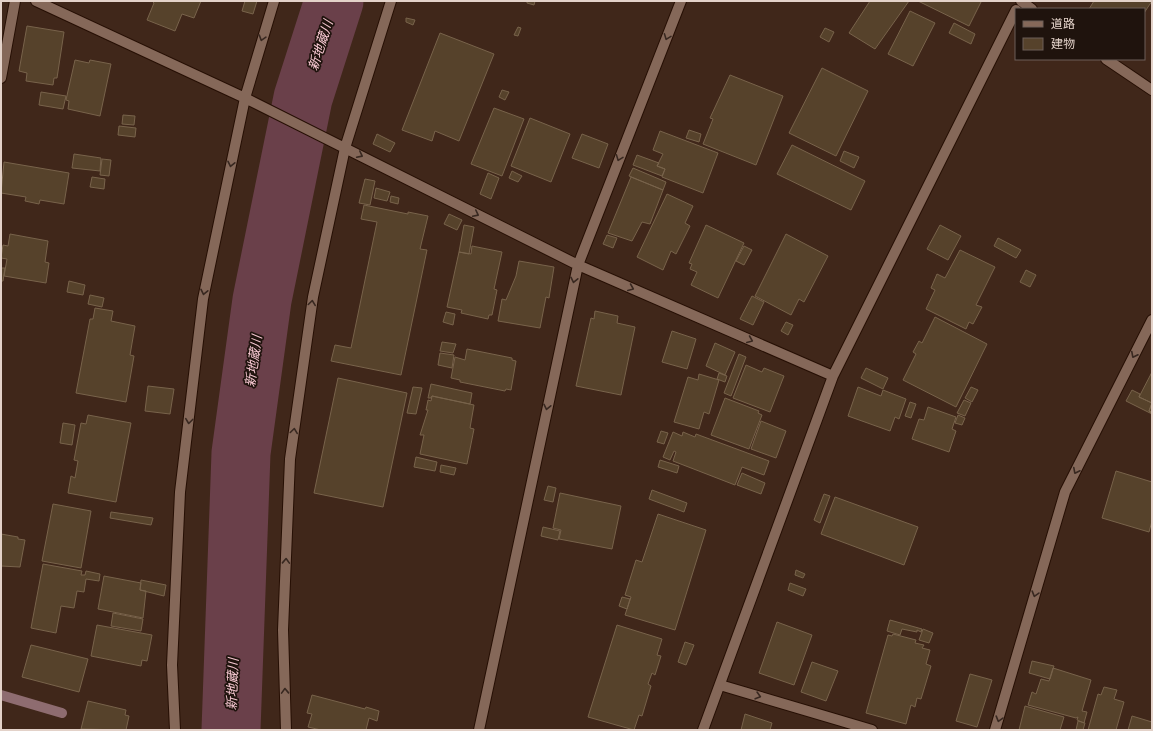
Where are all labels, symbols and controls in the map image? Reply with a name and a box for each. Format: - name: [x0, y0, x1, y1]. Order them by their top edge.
- legend: [1015, 8, 1145, 60]
- water label: 新地蔵川: [304, 16, 336, 72]
- text: 道路: [1051, 16, 1075, 31]
- one-way arrow: [663, 34, 671, 41]
- one-way arrow: [258, 35, 267, 42]
- text: 建物: [1051, 36, 1075, 51]
- one-way arrow: [355, 151, 363, 158]
- one-way arrow: [616, 155, 624, 162]
- one-way arrow: [227, 161, 235, 168]
- one-way arrow: [471, 209, 479, 217]
- one-way arrow: [571, 277, 579, 283]
- one-way arrow: [626, 283, 634, 291]
- one-way arrow: [201, 289, 209, 295]
- one-way arrow: [307, 300, 316, 306]
- water label: 新地蔵川: [241, 332, 265, 388]
- one-way arrow: [746, 335, 753, 343]
- one-way arrow: [1132, 350, 1139, 358]
- one-way arrow: [544, 404, 552, 410]
- one-way arrow: [184, 418, 193, 424]
- one-way arrow: [289, 428, 298, 435]
- one-way arrow: [1073, 466, 1081, 474]
- one-way arrow: [281, 558, 290, 564]
- one-way arrow: [1031, 590, 1040, 597]
- water label: 新地蔵川: [223, 656, 241, 710]
- one-way arrow: [281, 688, 289, 694]
- one-way arrow: [754, 691, 761, 700]
- one-way arrow: [995, 715, 1004, 722]

